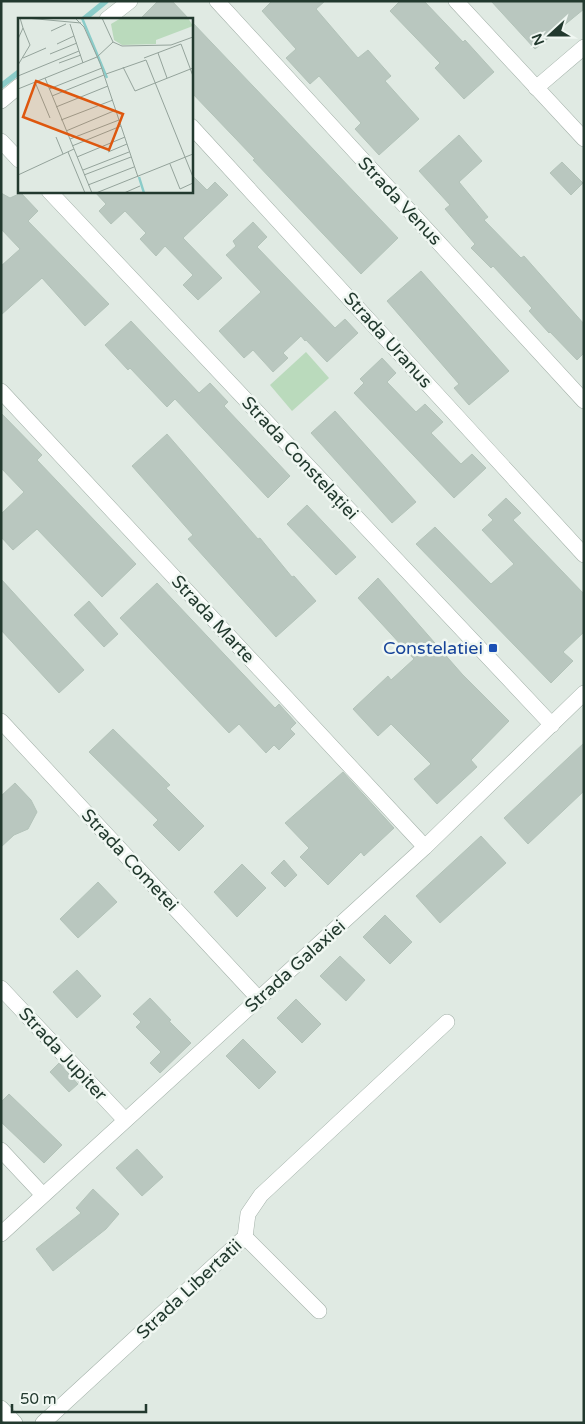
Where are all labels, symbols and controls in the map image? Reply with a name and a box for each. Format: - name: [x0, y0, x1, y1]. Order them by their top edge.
- north arrow: [525, 10, 575, 60]
- inset map: [18, 18, 192, 192]
- text: N: [528, 31, 548, 48]
- street label: Strada Venus: [353, 152, 447, 250]
- street label: Strada Uranus: [339, 287, 437, 393]
- street label: Strada Constelației: [237, 392, 363, 524]
- street label: Strada Marte: [167, 571, 259, 667]
- place label: Constelatiei: [383, 637, 483, 659]
- marker: Constelatiei: [487, 642, 499, 654]
- street label: Strada Cometei: [77, 804, 183, 916]
- street label: Strada Galaxiei: [240, 915, 350, 1017]
- street label: Strada Jupiter: [14, 1003, 112, 1105]
- street label: Strada Libertatii: [132, 1234, 246, 1344]
- scale bar: [12, 1382, 146, 1414]
- text: 50 m: [20, 1390, 57, 1408]

